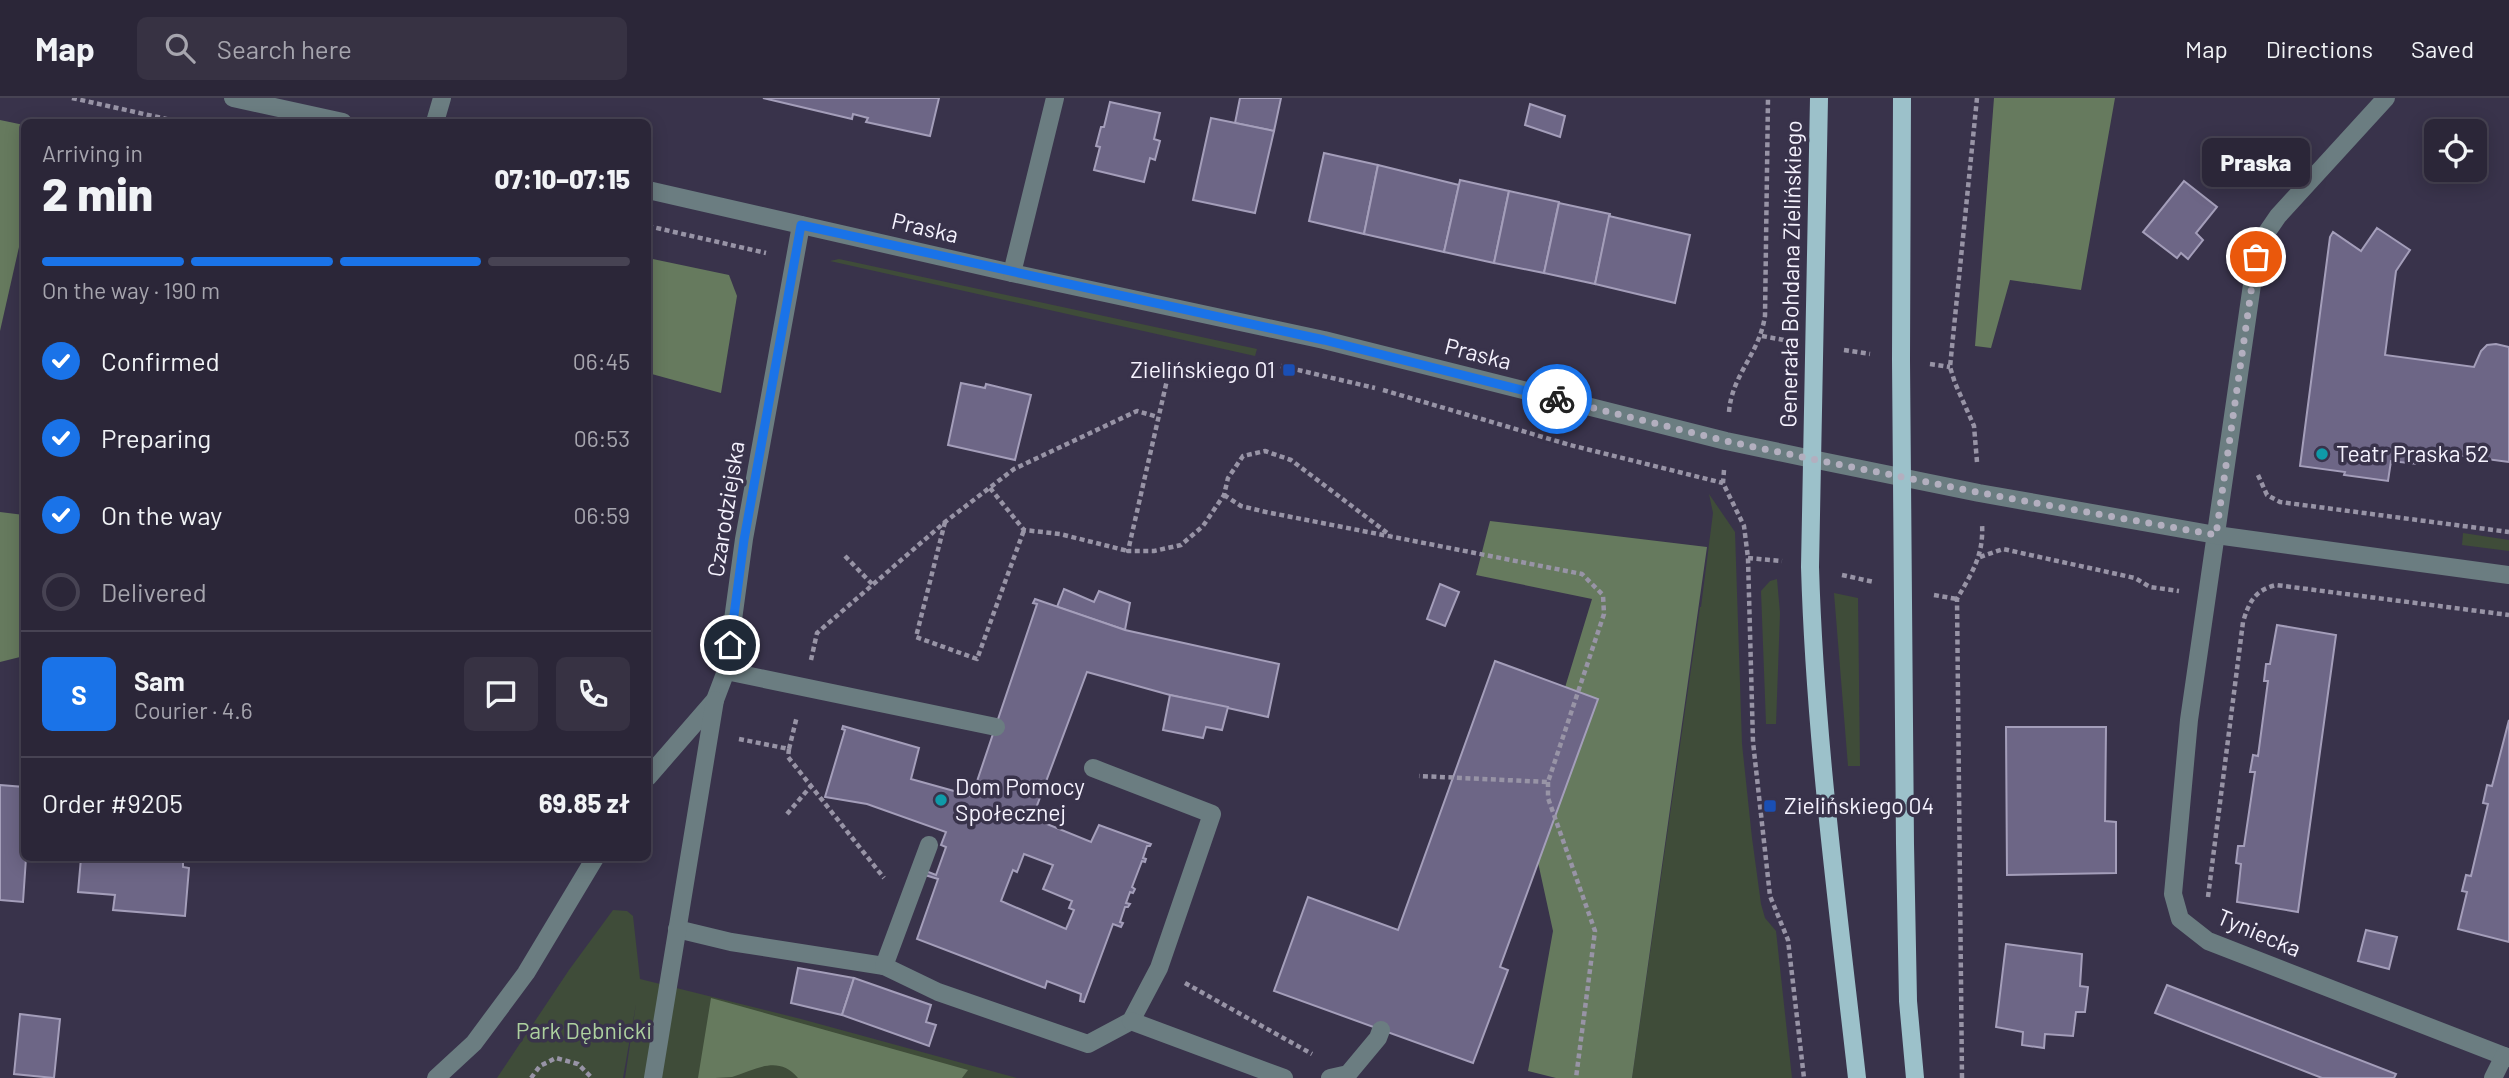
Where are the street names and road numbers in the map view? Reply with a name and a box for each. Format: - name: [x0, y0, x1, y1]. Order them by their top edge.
- street label: Generała Bohdana Zielińskiego: [1773, 120, 1807, 428]
- street label: Praska: [889, 206, 961, 248]
- street label: Praska: [1442, 331, 1515, 375]
- street label: Czarodziejska: [700, 439, 750, 579]
- street label: Tyniecka: [2213, 902, 2306, 962]

